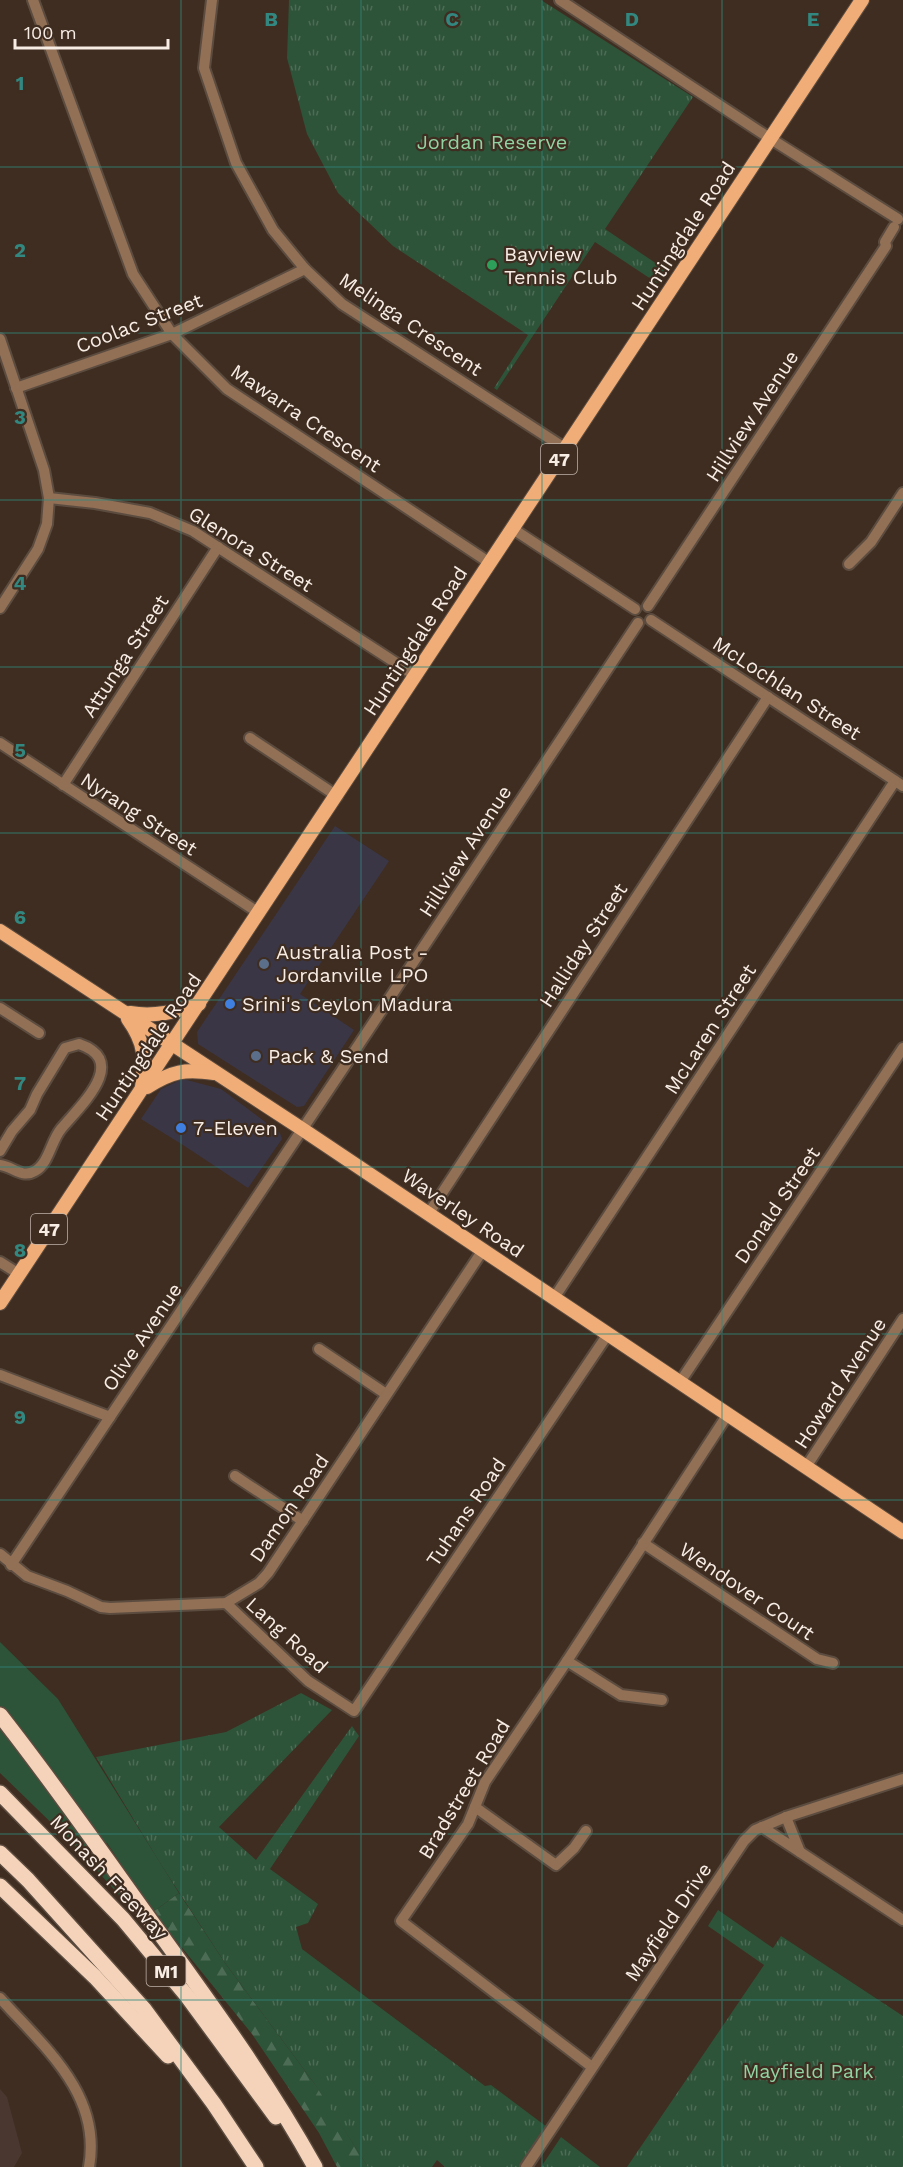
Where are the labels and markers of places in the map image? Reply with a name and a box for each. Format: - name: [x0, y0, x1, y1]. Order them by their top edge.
- place label: Bayview Tennis Club: [504, 242, 618, 289]
- marker: Bayview Tennis Club: [485, 258, 499, 272]
- place label: Australia Post - Jordanville LPO: [276, 940, 429, 987]
- marker: Australia Post - Jordanville LPO: [257, 957, 271, 971]
- place label: Srini's Ceylon Madura: [242, 992, 452, 1016]
- marker: Srini's Ceylon Madura: [223, 997, 237, 1011]
- place label: Pack & Send: [268, 1044, 389, 1068]
- marker: Pack & Send: [249, 1049, 263, 1063]
- place label: 7-Eleven: [193, 1116, 278, 1140]
- marker: 7-Eleven: [174, 1121, 188, 1135]

